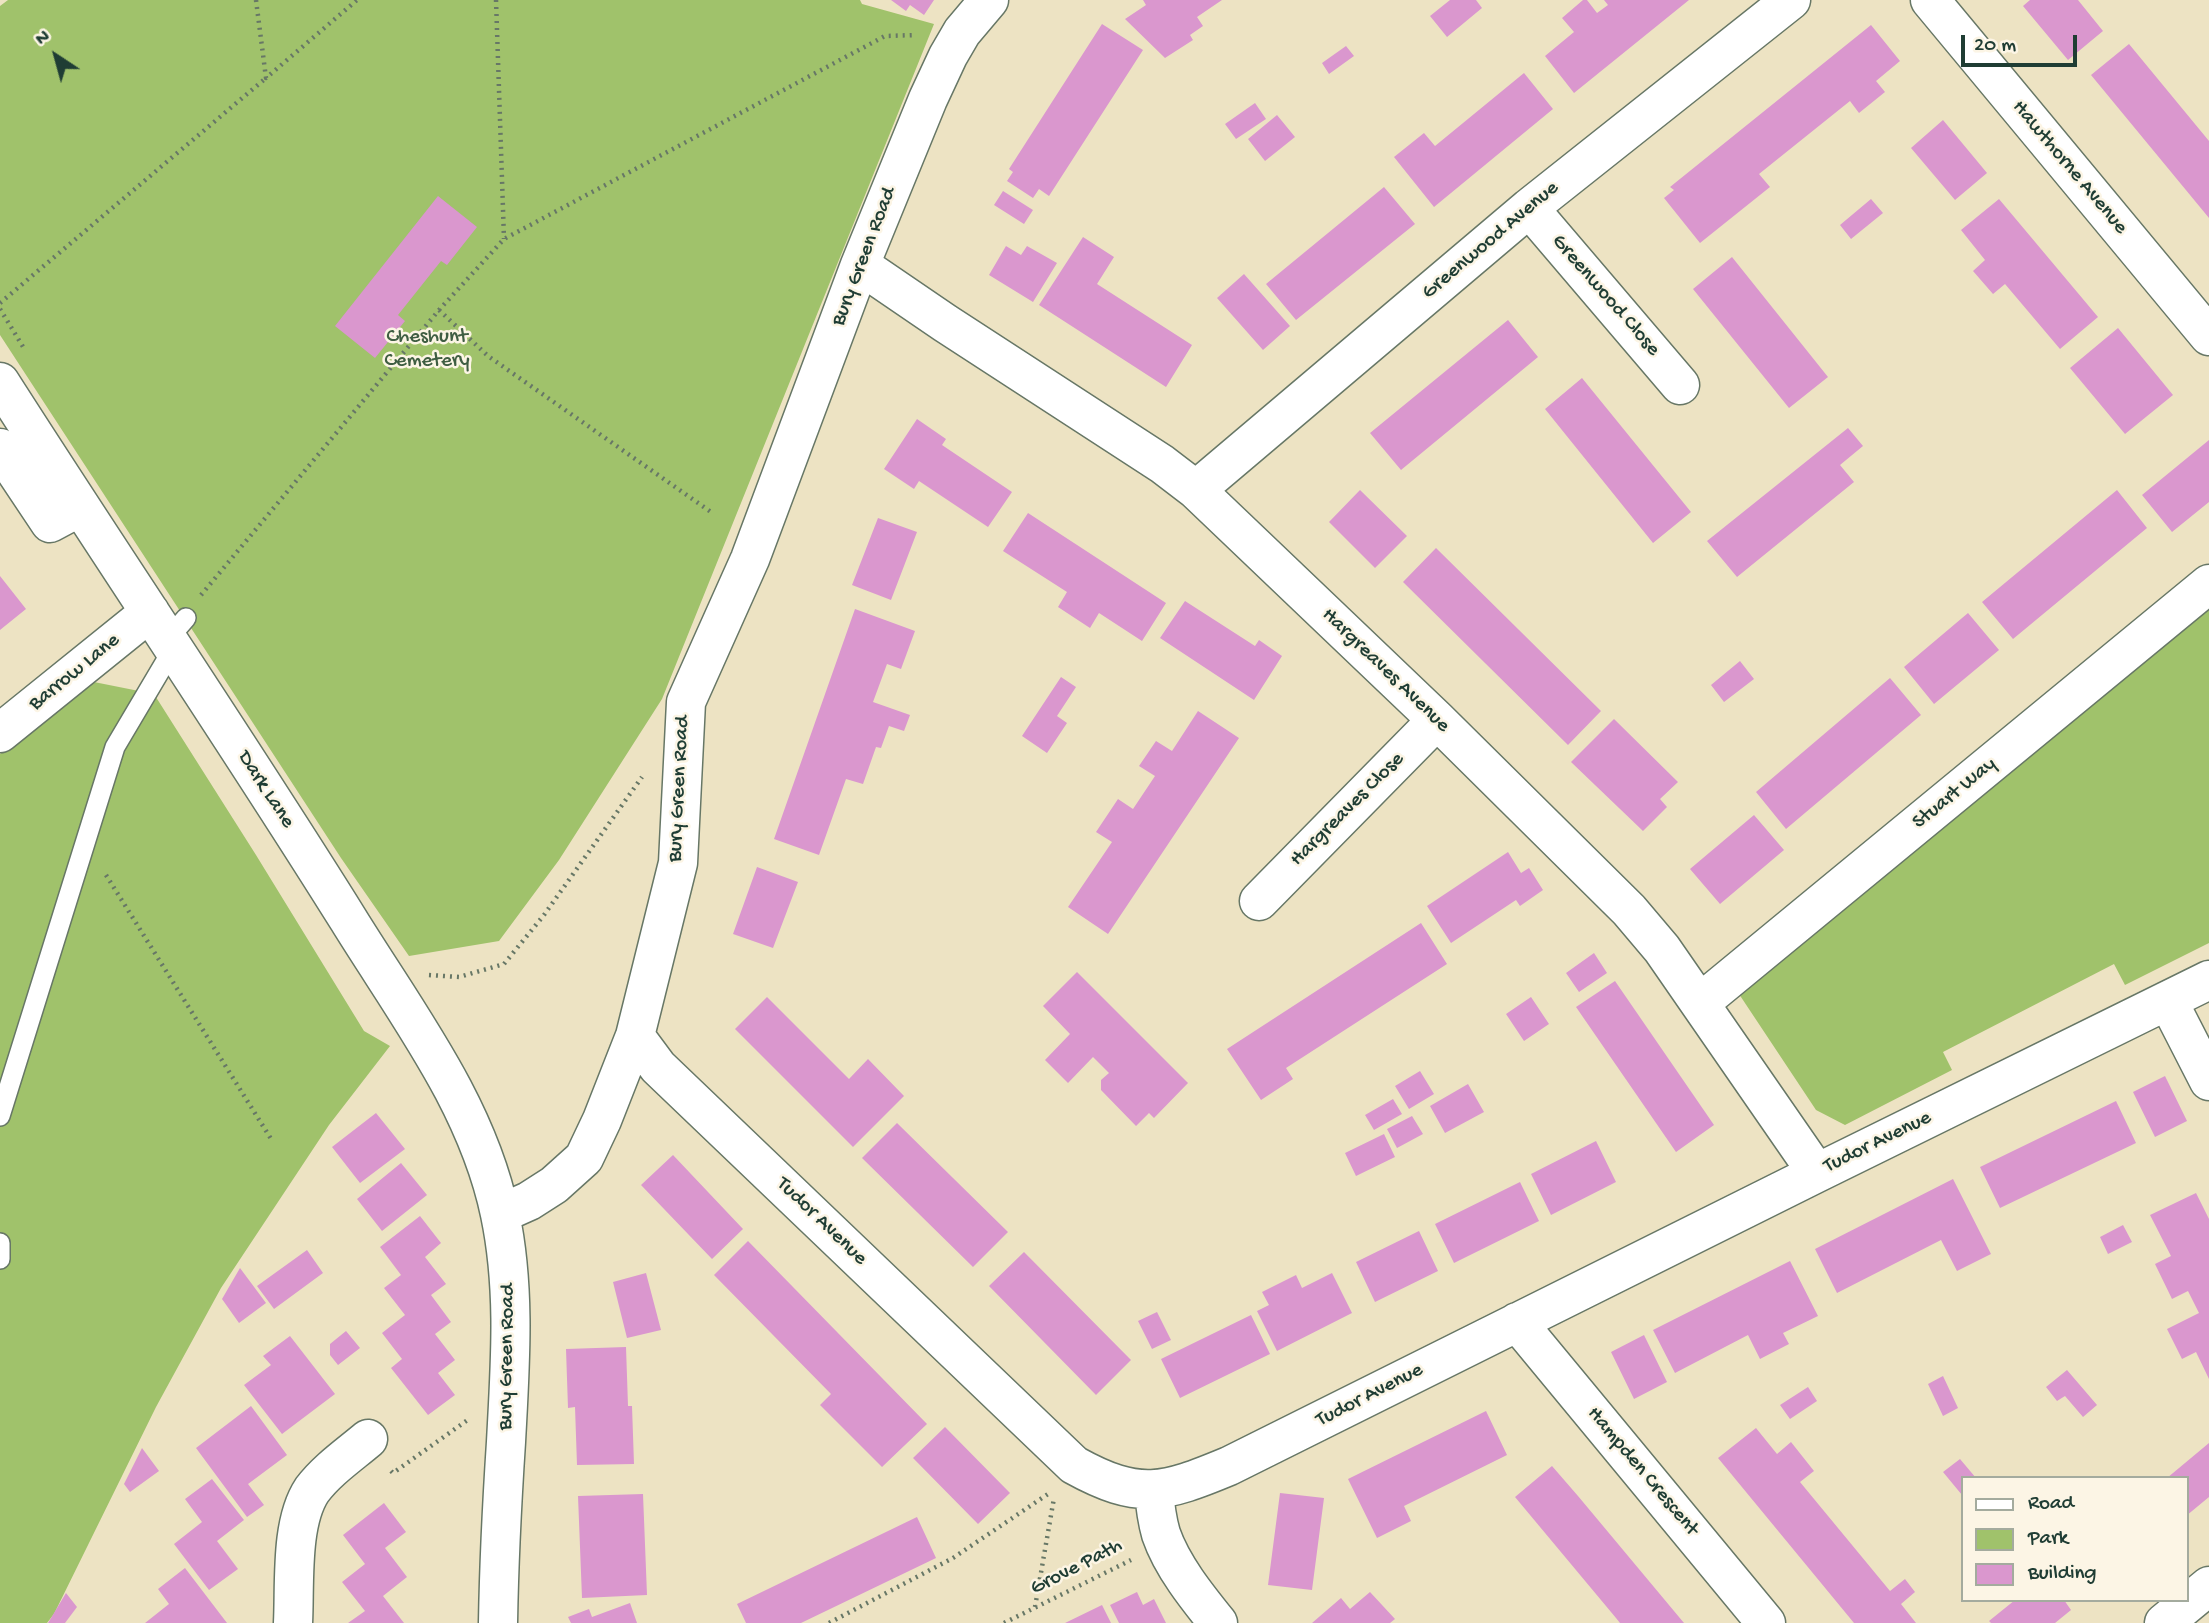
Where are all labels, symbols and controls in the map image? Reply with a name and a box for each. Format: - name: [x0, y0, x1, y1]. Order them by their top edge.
- north arrow: [21, 21, 91, 91]
- scale bar: [1964, 21, 2080, 65]
- text: N: [32, 26, 55, 52]
- text: 20 m: [1974, 34, 2016, 59]
- street label: Hawthorne Avenue: [2006, 96, 2132, 240]
- street label: Greenwood Avenue: [1417, 176, 1565, 306]
- street label: Bury Green Road: [827, 184, 903, 330]
- street label: Greenwood Close: [1545, 230, 1665, 362]
- park label: Cheshunt Cemetery: [384, 325, 470, 375]
- street label: Hargreaves Avenue: [1315, 603, 1455, 739]
- street label: Barrow Lane: [24, 629, 126, 717]
- street label: Bury Green Road: [664, 715, 696, 863]
- street label: Dark Lane: [231, 747, 299, 833]
- street label: Hargreaves Close: [1286, 748, 1410, 872]
- street label: Stuart Way: [1908, 753, 2002, 835]
- street label: Tudor Avenue: [1820, 1106, 1936, 1180]
- street label: Tudor Avenue: [770, 1172, 872, 1272]
- street label: Bury Green Road: [494, 1284, 522, 1430]
- street label: Tudor Avenue: [1312, 1358, 1428, 1434]
- street label: Hampden Crescent: [1581, 1402, 1703, 1542]
- legend: [1960, 1476, 2188, 1602]
- text: Road: [2028, 1492, 2074, 1517]
- text: Park: [2028, 1527, 2068, 1552]
- street label: Grove Path: [1027, 1534, 1127, 1602]
- text: Building: [2028, 1562, 2097, 1587]

